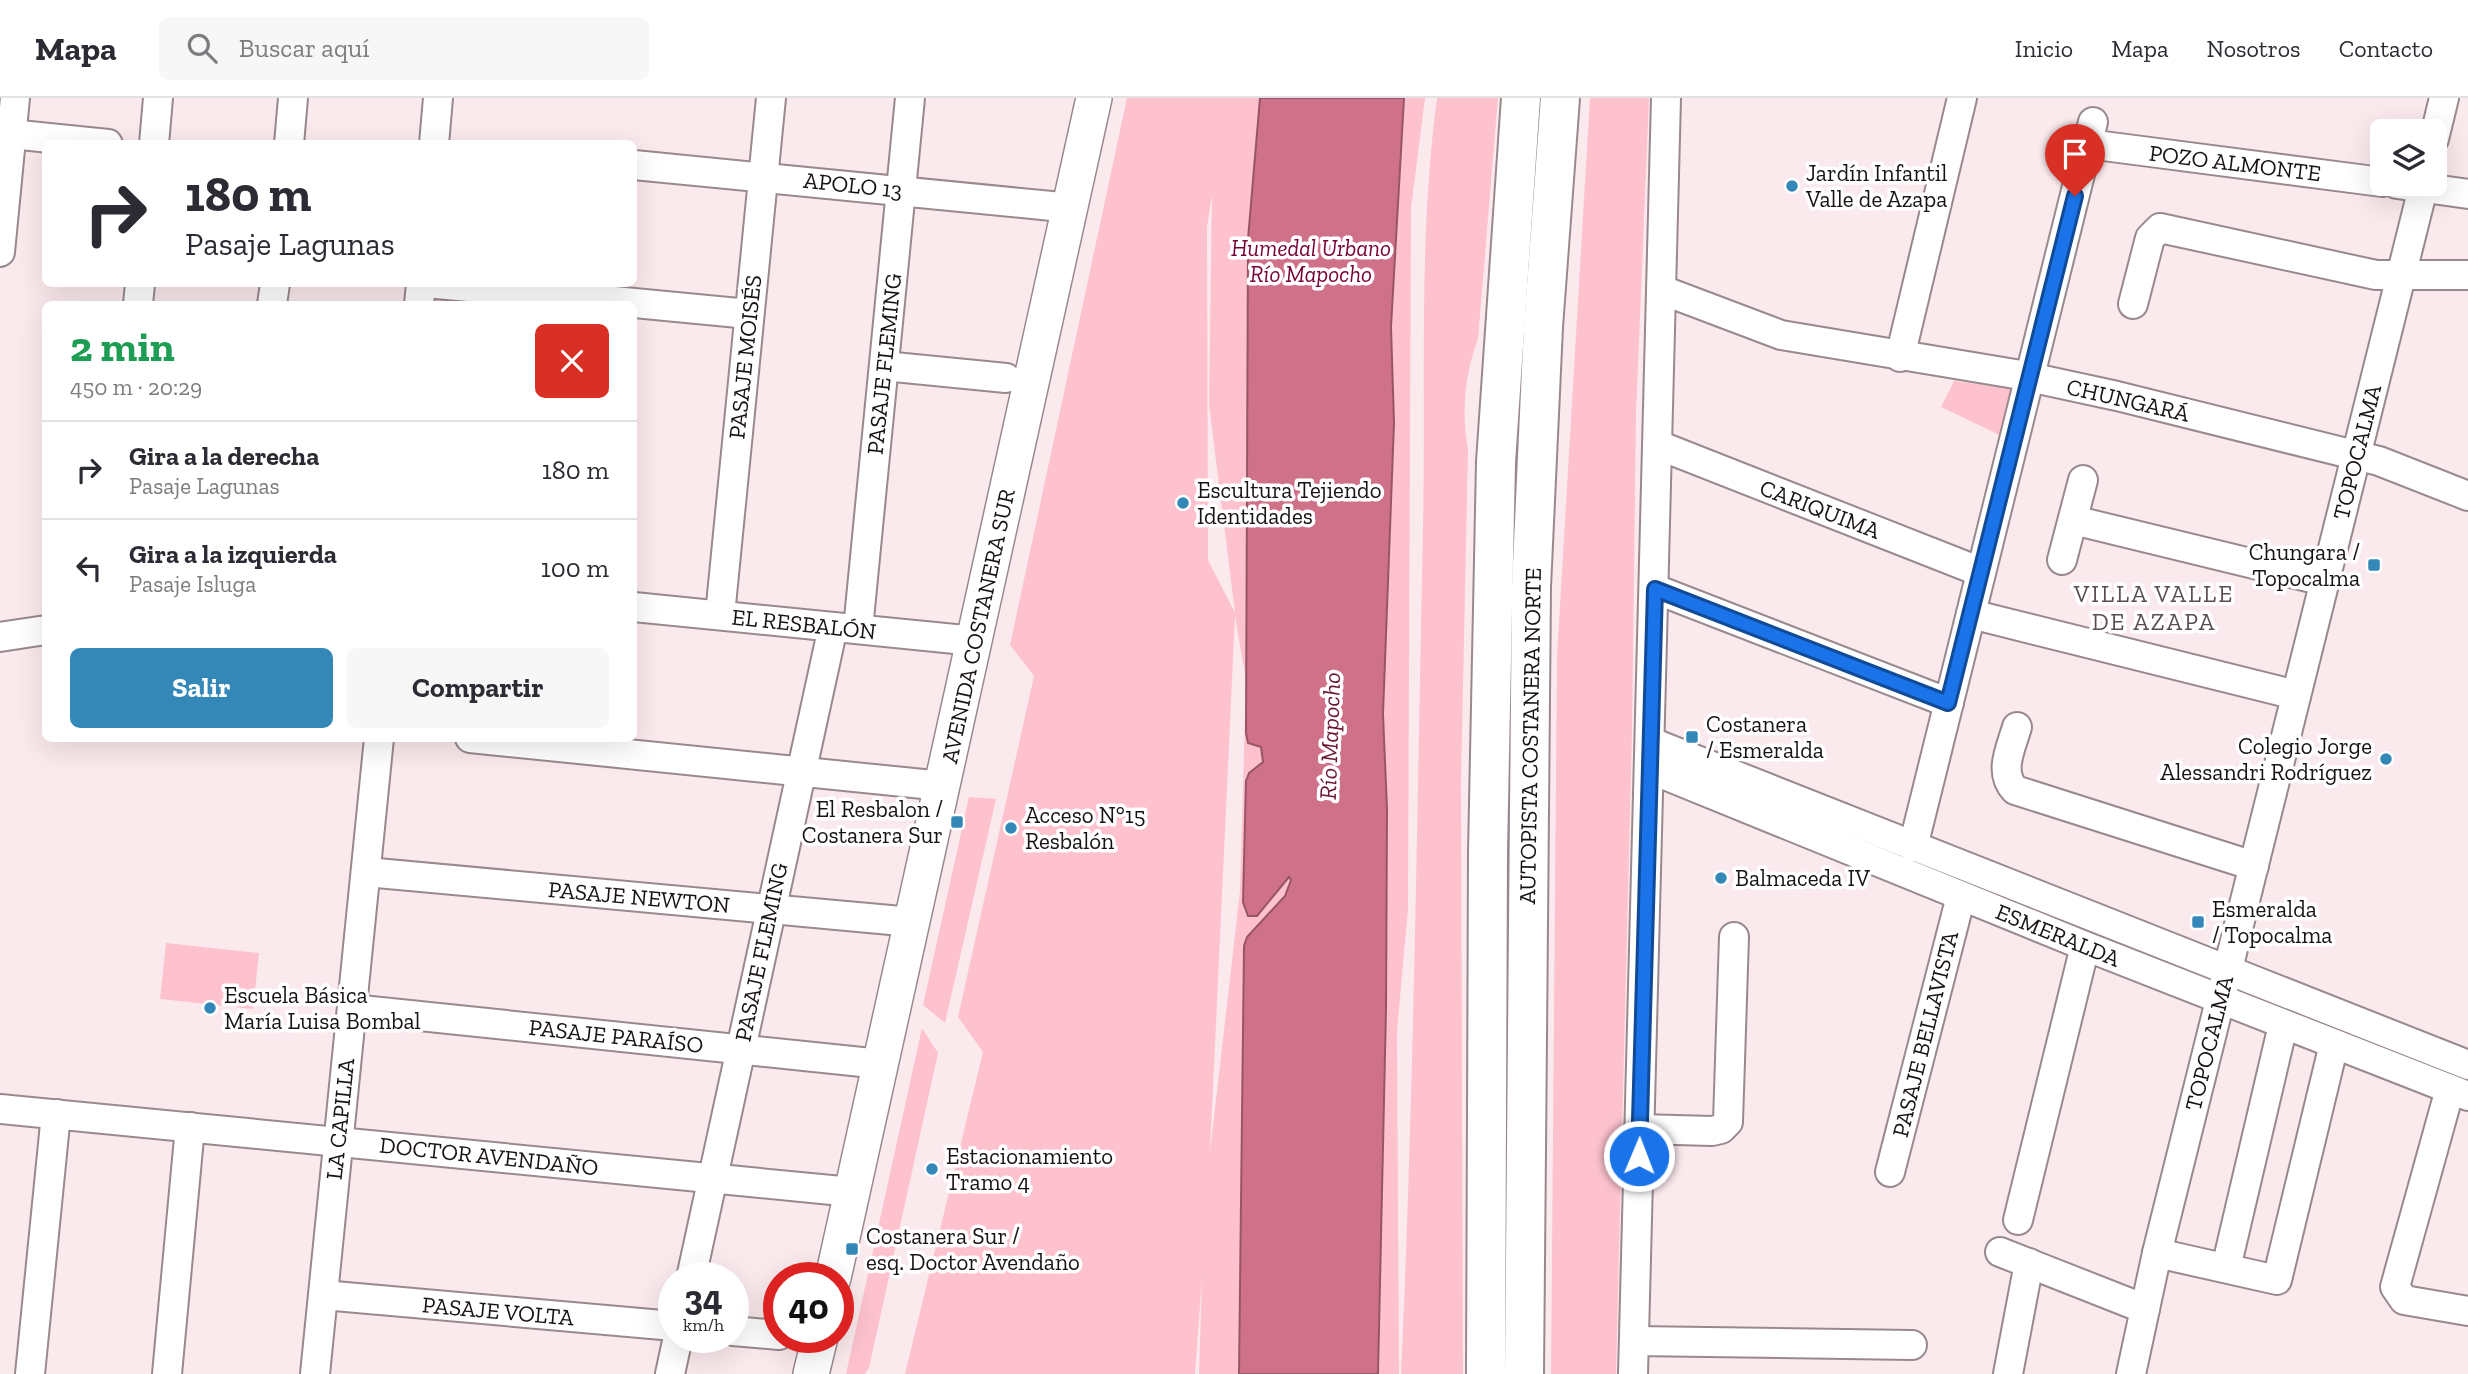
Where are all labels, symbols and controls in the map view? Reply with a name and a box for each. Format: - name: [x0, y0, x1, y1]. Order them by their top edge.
- search box: [159, 17, 649, 80]
- text: Mapa: [35, 29, 117, 68]
- icon: search: [183, 29, 221, 67]
- text: Buscar aquí: [239, 32, 370, 64]
- text: Inicio: [2015, 34, 2073, 63]
- text: Mapa: [2111, 34, 2168, 63]
- text: Nosotros: [2206, 34, 2301, 63]
- text: Contacto: [2339, 34, 2433, 63]
- map controls: [2370, 119, 2447, 196]
- button: layers: [2370, 119, 2447, 196]
- pin: [2045, 124, 2105, 196]
- icon: arrive: [2056, 135, 2094, 173]
- street label: POZO ALMONTE: [2147, 139, 2323, 187]
- place label: Jardín Infantil Valle de Azapa: [1805, 159, 1947, 213]
- text: 180 m: [185, 165, 312, 224]
- street label: APOLO 13: [802, 166, 904, 204]
- icon: right: [70, 168, 161, 259]
- marker: Jardín Infantil Valle de Azapa: [1784, 178, 1800, 194]
- text: Pasaje Lagunas: [185, 225, 395, 263]
- park label: Humedal Urbano Río Mapocho: [1231, 234, 1391, 288]
- street label: PASAJE FLEMING: [861, 272, 907, 456]
- street label: PASAJE MOISÉS: [722, 274, 768, 440]
- text: 2 min: [70, 321, 175, 372]
- button: close: [535, 324, 609, 398]
- street label: CHUNGARÁ: [2064, 372, 2193, 428]
- text: 450 m · 20:29: [70, 373, 202, 401]
- street label: TOPOCALMA: [2327, 381, 2388, 522]
- text: Gira a la derecha: [129, 440, 319, 472]
- icon: right: [70, 451, 108, 489]
- text: 180 m: [542, 454, 609, 486]
- text: Pasaje Lagunas: [129, 472, 280, 500]
- street label: CARIQUIMA: [1756, 473, 1885, 545]
- place label: Escultura Tejiendo Identidades: [1197, 476, 1382, 530]
- street label: AVENIDA COSTANERA SUR: [935, 486, 1021, 766]
- marker: Escultura Tejiendo Identidades: [1175, 495, 1191, 511]
- text: Gira a la izquierda: [129, 538, 337, 570]
- place label: Chungara / Topocalma: [2249, 538, 2360, 592]
- icon: left: [70, 549, 108, 587]
- text: 100 m: [541, 552, 609, 584]
- marker: Chungara / Topocalma: [2366, 557, 2382, 573]
- street label: AUTOPISTA COSTANERA NORTE: [1513, 567, 1547, 905]
- text: Pasaje Isluga: [129, 570, 256, 598]
- district label: VILLA VALLE DE AZAPA: [2073, 579, 2234, 636]
- street label: EL RESBALÓN: [730, 602, 878, 646]
- button: Salir: [70, 648, 333, 728]
- button: Compartir: [347, 648, 609, 728]
- water label: Río Mapocho: [1313, 672, 1346, 800]
- place label: Costanera / Esmeralda: [1706, 710, 1824, 764]
- marker: Costanera / Esmeralda: [1684, 729, 1700, 745]
- place label: Colegio Jorge Alessandri Rodríguez: [2160, 732, 2372, 786]
- marker: Colegio Jorge Alessandri Rodríguez: [2378, 751, 2394, 767]
- place label: El Resbalon / Costanera Sur: [802, 795, 943, 849]
- place label: Acceso N°15 Resbalón: [1025, 801, 1145, 855]
- marker: El Resbalon / Costanera Sur: [949, 814, 965, 830]
- marker: Acceso N°15 Resbalón: [1003, 820, 1019, 836]
- street label: PASAJE FLEMING: [728, 860, 794, 1044]
- place label: Balmaceda IV: [1735, 864, 1870, 892]
- marker: Balmaceda IV: [1713, 870, 1729, 886]
- street label: PASAJE NEWTON: [547, 875, 731, 919]
- place label: Esmeralda / Topocalma: [2212, 895, 2332, 949]
- street label: ESMERALDA: [1992, 897, 2125, 973]
- marker: Esmeralda / Topocalma: [2190, 914, 2206, 930]
- street label: PASAJE BELLAVISTA: [1886, 927, 1964, 1140]
- street label: TOPOCALMA: [2179, 972, 2240, 1113]
- place label: Escuela Básica María Luisa Bombal: [224, 981, 421, 1035]
- marker: Escuela Básica María Luisa Bombal: [202, 1000, 218, 1016]
- street label: PASAJE PARAÍSO: [527, 1013, 705, 1059]
- street label: LA CAPILLA: [320, 1056, 360, 1181]
- position arrow: [1602, 1119, 1676, 1193]
- street label: DOCTOR AVENDAÑO: [378, 1131, 600, 1181]
- place label: Estacionamiento Tramo 4: [946, 1142, 1113, 1196]
- marker: Estacionamiento Tramo 4: [924, 1161, 940, 1177]
- place label: Costanera Sur / esq. Doctor Avendaño: [866, 1222, 1080, 1276]
- marker: Costanera Sur / esq. Doctor Avendaño: [844, 1241, 860, 1257]
- speed limit sign: 40: [763, 1262, 854, 1353]
- text: 34: [684, 1277, 723, 1319]
- street label: PASAJE VOLTA: [421, 1290, 576, 1332]
- text: km/h: [683, 1314, 724, 1336]

